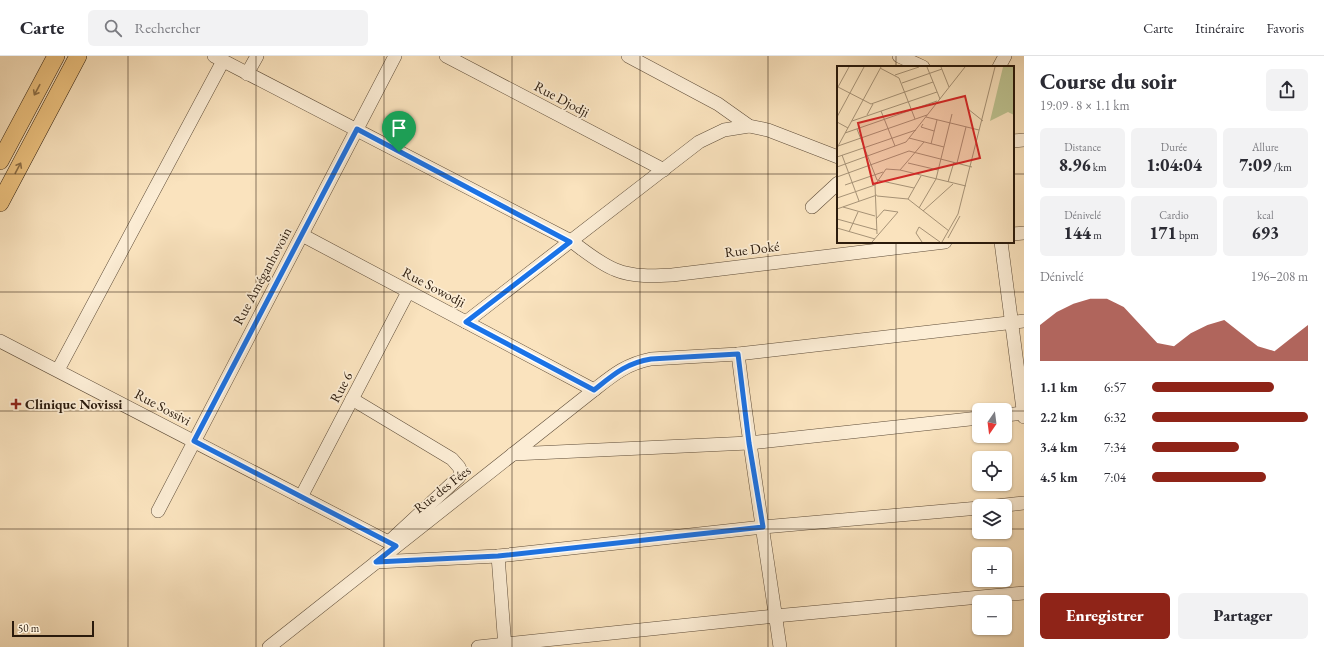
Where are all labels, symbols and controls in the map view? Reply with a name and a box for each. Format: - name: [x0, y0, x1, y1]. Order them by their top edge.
- search box: [88, 10, 368, 46]
- text: Carte: [20, 15, 64, 40]
- icon: search: [102, 17, 124, 39]
- text: Rechercher: [134, 18, 200, 37]
- text: Carte: [1143, 19, 1173, 37]
- text: Itinéraire: [1195, 19, 1245, 37]
- text: Favoris: [1267, 19, 1304, 37]
- inset map: [837, 66, 1014, 243]
- text: Course du soir: [1040, 67, 1176, 96]
- button: share: [1266, 69, 1308, 111]
- street label: Rue Djodji: [531, 77, 593, 121]
- one-way arrow: [33, 84, 41, 96]
- text: 19:09 · 8 × 1.1 km: [1040, 97, 1130, 114]
- pin: [382, 111, 416, 152]
- icon: arrive: [388, 117, 410, 139]
- text: Distance: [1064, 140, 1101, 154]
- text: Durée: [1161, 140, 1187, 154]
- text: Allure: [1252, 140, 1279, 154]
- text: 8.96: [1059, 154, 1091, 176]
- text: 1:04:04: [1146, 154, 1202, 176]
- text: 7:09: [1239, 154, 1271, 176]
- text: km: [1091, 160, 1107, 174]
- text: /km: [1271, 160, 1292, 174]
- one-way arrow: [15, 162, 23, 174]
- text: Dénivelé: [1064, 208, 1101, 222]
- text: Cardio: [1159, 208, 1189, 222]
- text: kcal: [1257, 208, 1274, 222]
- text: 144: [1064, 222, 1091, 244]
- text: 171: [1149, 222, 1177, 244]
- text: 693: [1252, 222, 1279, 244]
- street label: Rue Améganhovoin: [229, 223, 296, 328]
- text: m: [1091, 228, 1102, 242]
- text: bpm: [1177, 228, 1199, 242]
- street label: Rue Doké: [724, 237, 781, 261]
- street label: Rue Sowodji: [399, 263, 469, 311]
- text: Dénivelé: [1040, 268, 1084, 285]
- text: 196–208 m: [1251, 268, 1308, 285]
- street label: Rue 6: [325, 368, 357, 406]
- text: 1.1 km: [1040, 379, 1078, 396]
- text: 6:57: [1104, 379, 1126, 396]
- street label: Rue Sossivi: [132, 385, 195, 430]
- place label: Clinique Novissi: [25, 395, 122, 413]
- marker: Clinique Novissi: [10, 398, 22, 410]
- north arrow: [972, 403, 1012, 443]
- map controls: [972, 403, 1012, 635]
- text: 2.2 km: [1040, 409, 1078, 426]
- text: 6:32: [1104, 409, 1126, 426]
- text: 3.4 km: [1040, 439, 1078, 456]
- text: 7:34: [1104, 439, 1126, 456]
- button: locate: [972, 451, 1012, 491]
- street label: Rue des Fées: [410, 461, 475, 517]
- text: 4.5 km: [1040, 469, 1078, 486]
- text: 7:04: [1104, 469, 1126, 486]
- button: layers: [972, 499, 1012, 539]
- button: +: [972, 547, 1012, 587]
- button: Enregistrer: [1040, 593, 1170, 639]
- button: Partager: [1178, 593, 1308, 639]
- button: −: [972, 595, 1012, 635]
- scale bar: [12, 619, 94, 638]
- text: 50 m: [18, 621, 39, 635]

